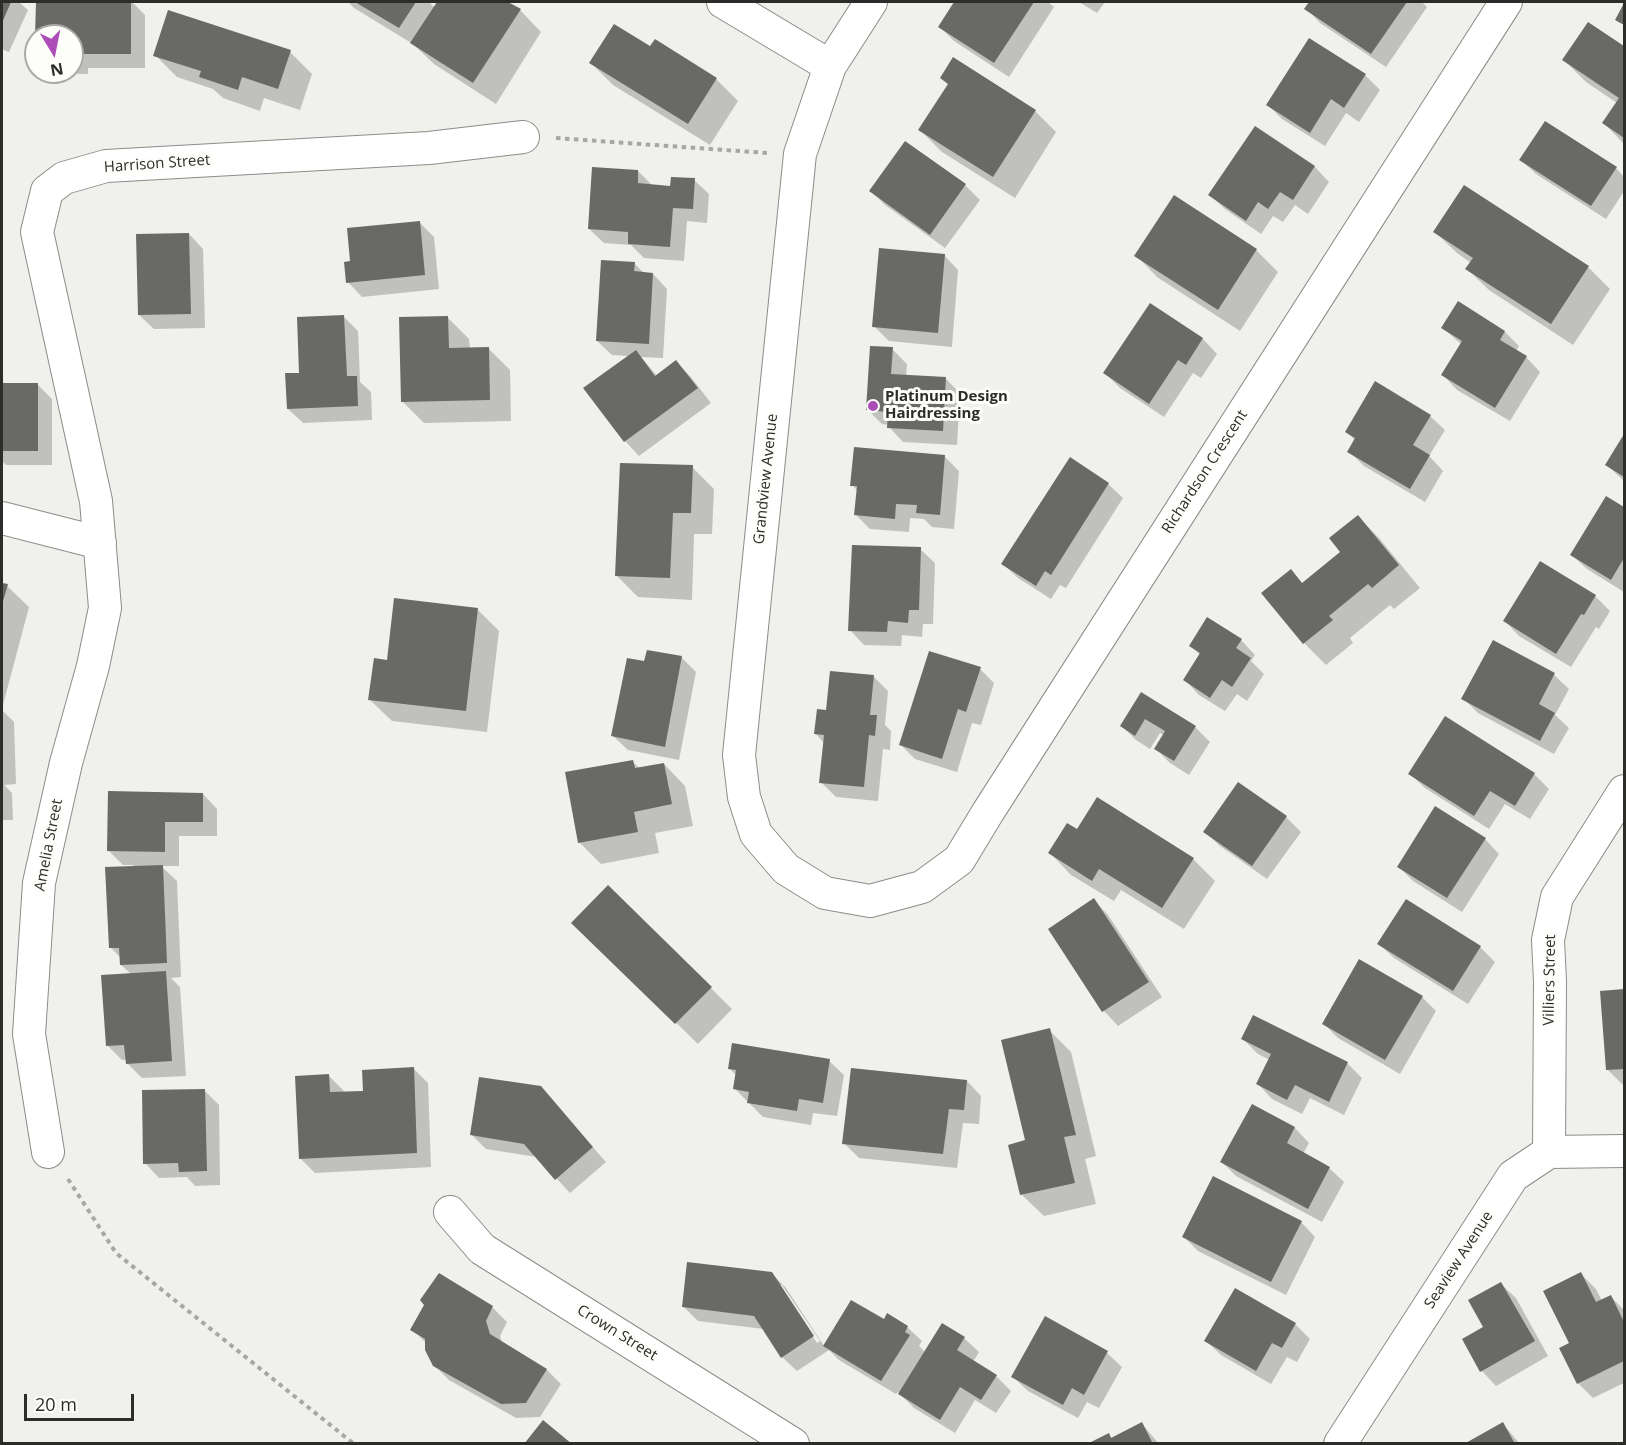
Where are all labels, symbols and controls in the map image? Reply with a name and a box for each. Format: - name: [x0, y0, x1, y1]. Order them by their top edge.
- north arrow: [24, 24, 84, 84]
- text: N: [48, 58, 65, 82]
- street label: Harrison Street: [103, 151, 211, 177]
- place label: Platinum Design Hairdressing: [885, 388, 1008, 423]
- marker: Platinum Design Hairdressing: [866, 399, 880, 413]
- street label: Richardson Crescent: [1158, 407, 1252, 537]
- street label: Grandview Avenue: [750, 413, 782, 545]
- street label: Amelia Street: [31, 797, 67, 893]
- street label: Villiers Street: [1540, 934, 1560, 1026]
- street label: Seaview Avenue: [1421, 1208, 1497, 1312]
- street label: Crown Street: [574, 1301, 660, 1365]
- scale bar: [27, 1382, 136, 1420]
- text: 20 m: [35, 1392, 77, 1416]

